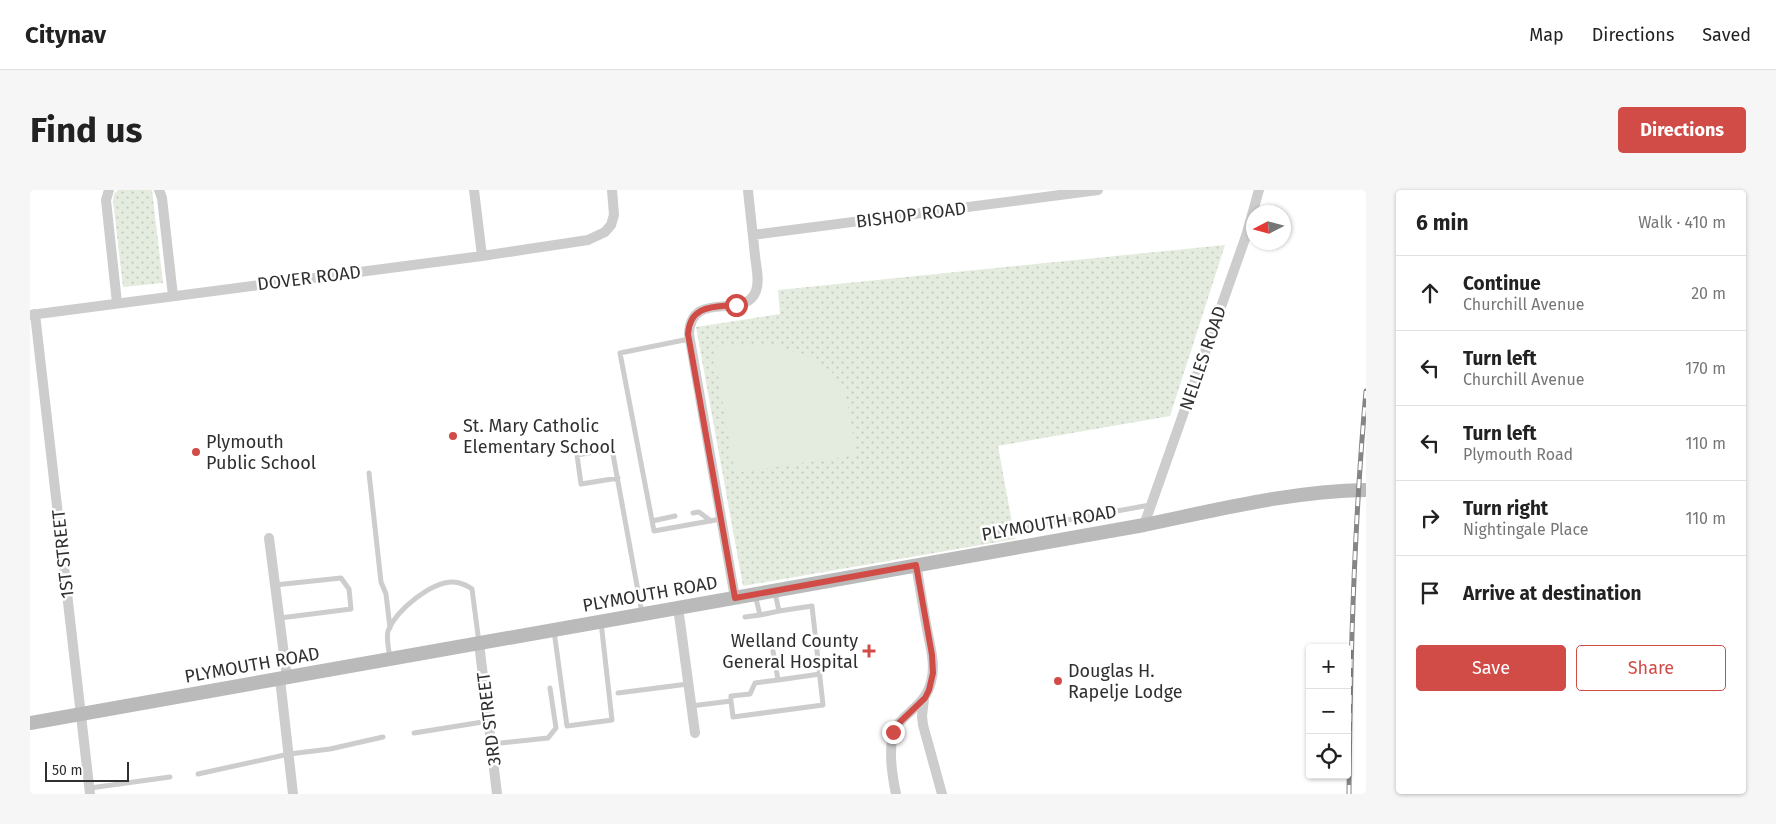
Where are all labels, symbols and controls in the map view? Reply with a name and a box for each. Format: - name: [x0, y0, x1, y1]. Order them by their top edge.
- text: Citynav: [25, 21, 106, 49]
- text: Map: [1529, 24, 1564, 46]
- text: Directions: [1592, 24, 1674, 46]
- text: Saved: [1702, 24, 1751, 46]
- button: Directions: [1618, 107, 1746, 153]
- text: Find us: [30, 109, 142, 151]
- street label: BISHOP ROAD: [855, 197, 967, 233]
- north arrow: [1246, 205, 1291, 250]
- text: 6 min: [1416, 210, 1469, 236]
- text: Walk · 410 m: [1638, 213, 1726, 232]
- street label: DOVER ROAD: [256, 261, 362, 295]
- text: Continue: [1463, 272, 1541, 295]
- icon: ahead: [1416, 279, 1444, 307]
- text: 20 m: [1691, 284, 1726, 303]
- route start: [725, 294, 748, 317]
- text: Churchill Avenue: [1463, 295, 1584, 314]
- street label: NELLES ROAD: [1175, 303, 1231, 413]
- text: Turn left: [1463, 347, 1537, 370]
- icon: left: [1416, 354, 1444, 382]
- text: 170 m: [1685, 359, 1726, 378]
- text: Churchill Avenue: [1463, 370, 1584, 389]
- place label: St. Mary Catholic Elementary School: [463, 415, 615, 458]
- text: Turn left: [1463, 422, 1537, 445]
- icon: left: [1416, 429, 1444, 457]
- marker: St. Mary Catholic Elementary School: [447, 430, 459, 442]
- place label: Plymouth Public School: [206, 431, 316, 474]
- text: 110 m: [1685, 434, 1726, 453]
- text: Plymouth Road: [1463, 445, 1573, 464]
- marker: Plymouth Public School: [190, 446, 202, 458]
- text: Turn right: [1463, 497, 1548, 520]
- street label: PLYMOUTH ROAD: [980, 500, 1118, 546]
- icon: right: [1416, 504, 1444, 532]
- street label: 1ST STREET: [47, 508, 79, 600]
- text: 110 m: [1685, 509, 1726, 528]
- text: Nightingale Place: [1463, 520, 1588, 539]
- street label: PLYMOUTH ROAD: [581, 571, 719, 617]
- icon: arrive: [1416, 579, 1444, 607]
- text: Arrive at destination: [1463, 582, 1642, 605]
- place label: Welland County General Hospital: [722, 630, 858, 673]
- street label: PLYMOUTH ROAD: [183, 642, 321, 688]
- marker: Welland County General Hospital: [862, 644, 876, 658]
- map controls: [1306, 644, 1351, 779]
- button: +: [1306, 644, 1351, 689]
- button: Save: [1416, 645, 1566, 691]
- button: Share: [1576, 645, 1726, 691]
- place label: Douglas H. Rapelje Lodge: [1068, 660, 1183, 703]
- street label: 3RD STREET: [472, 670, 506, 767]
- marker: Douglas H. Rapelje Lodge: [1052, 675, 1064, 687]
- button: −: [1306, 689, 1351, 734]
- route end: [882, 721, 905, 744]
- button: locate: [1306, 734, 1351, 779]
- scale bar: [45, 759, 129, 782]
- text: 50 m: [52, 762, 83, 779]

